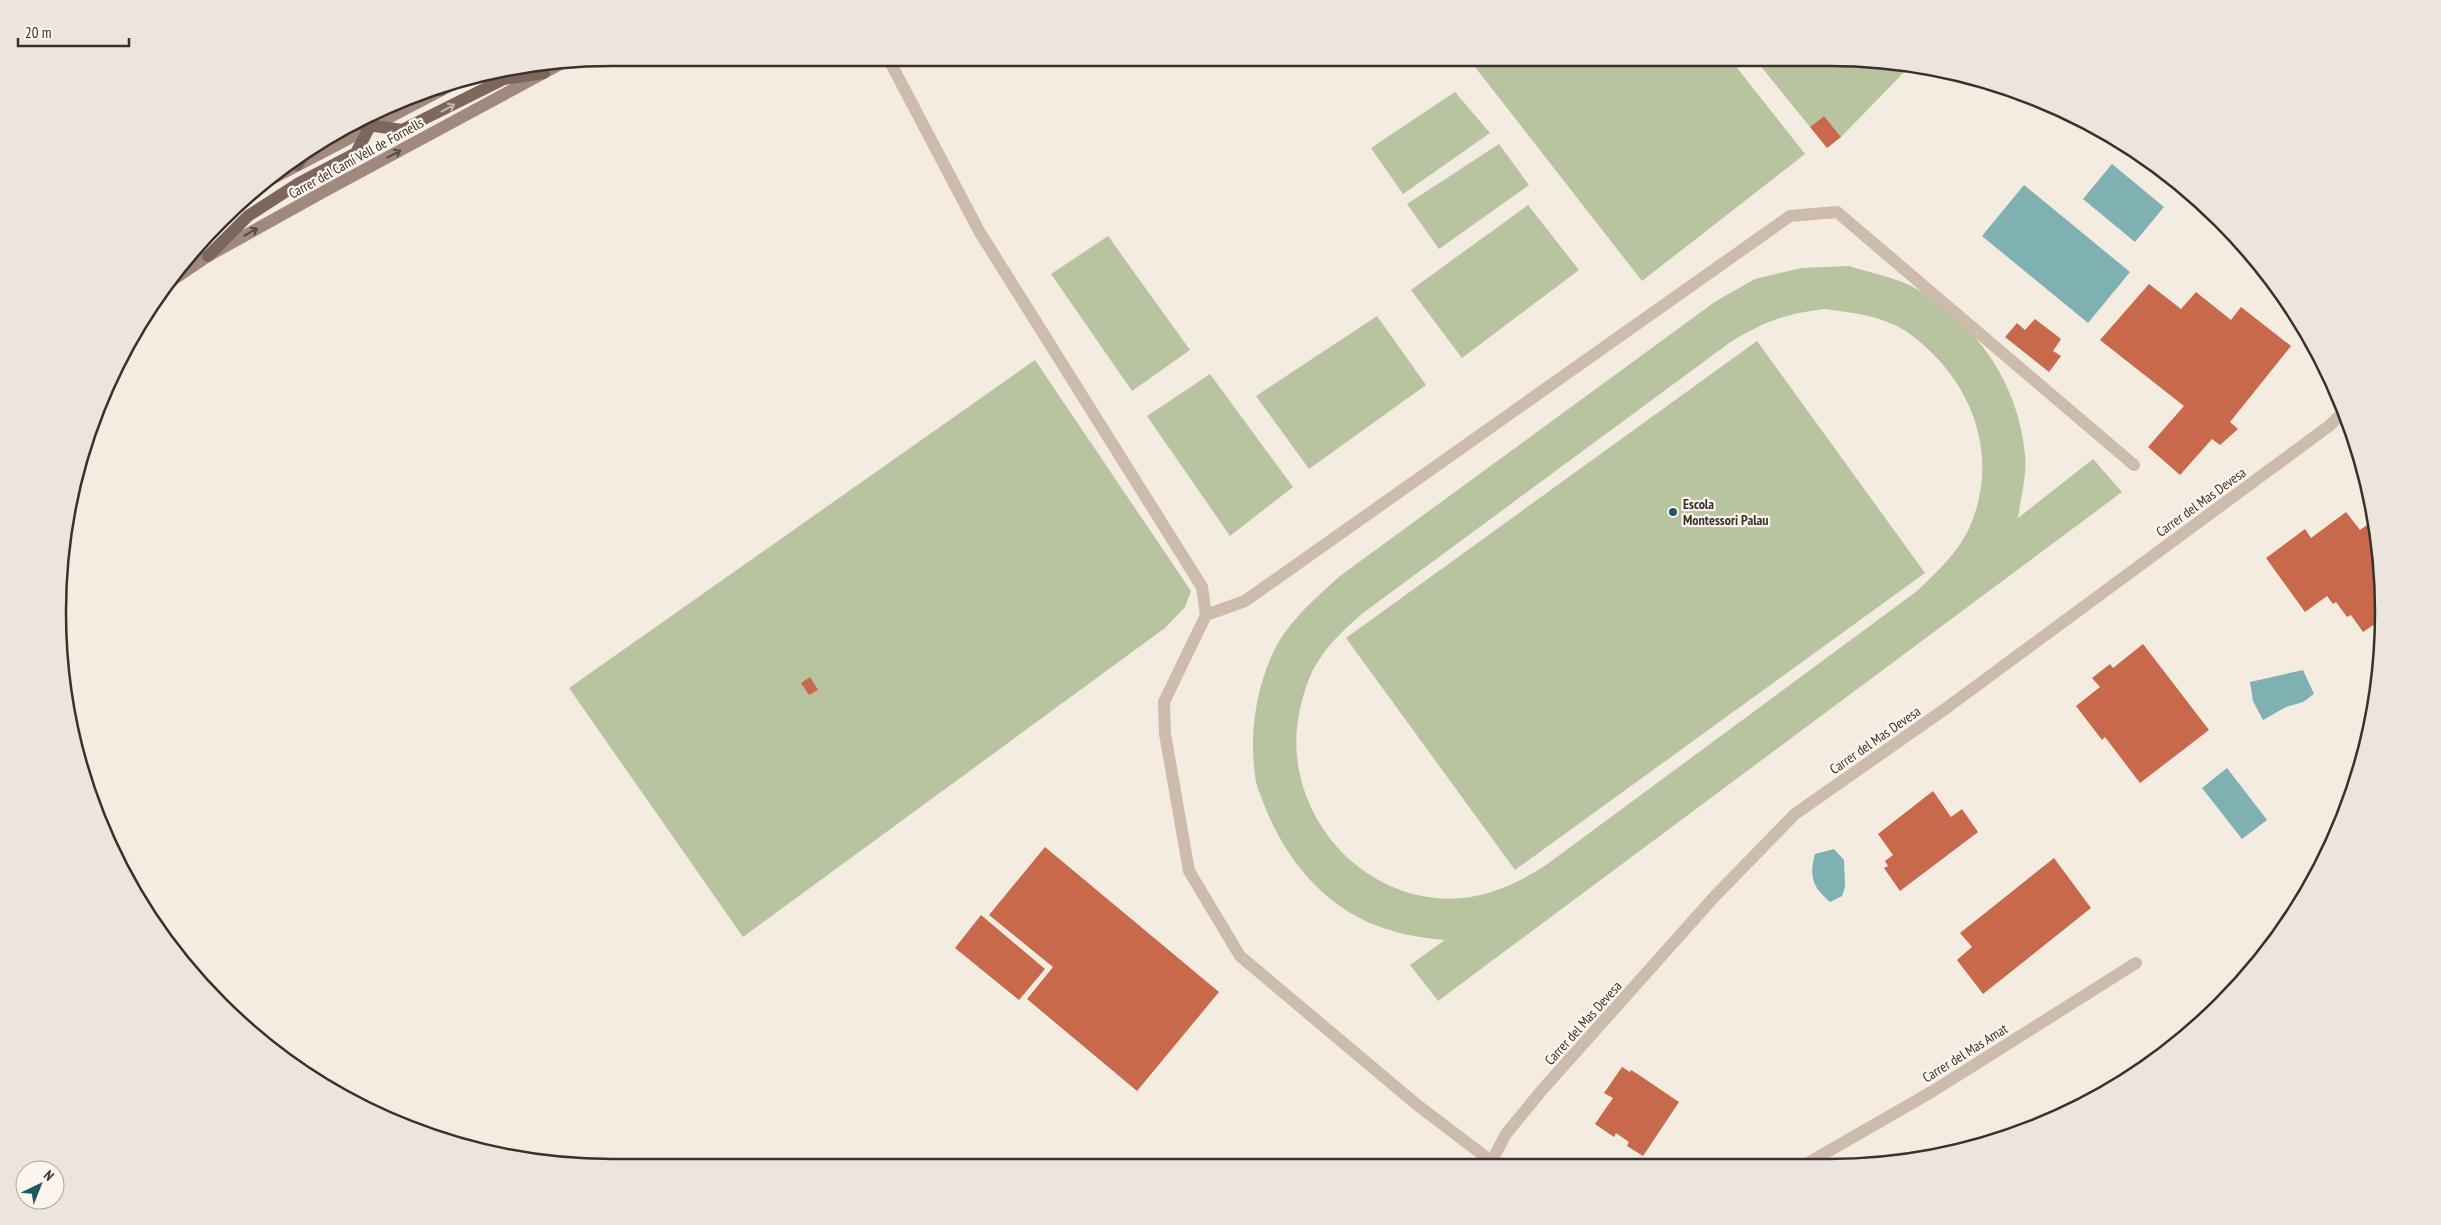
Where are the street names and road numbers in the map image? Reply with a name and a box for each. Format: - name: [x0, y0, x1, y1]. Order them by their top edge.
- street label: Carrer del Camí Vell de Fornells: [285, 113, 427, 203]
- street label: Carrer del Mas Devesa: [2152, 463, 2250, 541]
- street label: Carrer del Mas Devesa: [1826, 702, 1924, 778]
- street label: Carrer del Mas Devesa: [1541, 977, 1625, 1069]
- street label: Carrer del Mas Amat: [1919, 1020, 2011, 1086]

